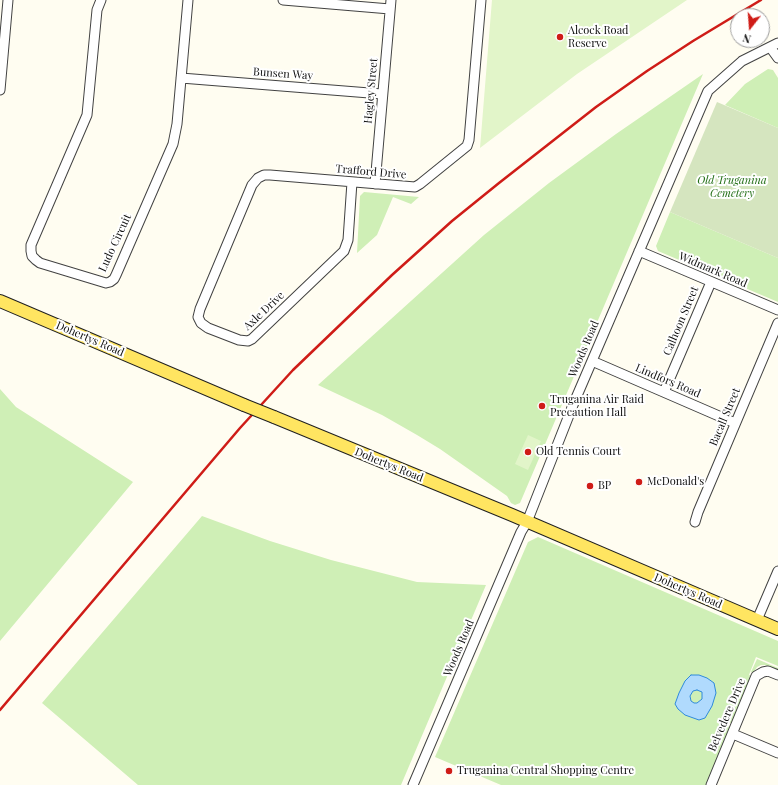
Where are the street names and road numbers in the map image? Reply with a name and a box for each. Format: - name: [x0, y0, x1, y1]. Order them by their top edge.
- street label: Hagley Street: [362, 58, 380, 124]
- street label: Bunsen Way: [253, 65, 313, 83]
- street label: Trafford Drive: [335, 162, 407, 182]
- street label: Ludo Circuit: [96, 212, 134, 274]
- street label: Widmark Road: [677, 250, 749, 290]
- street label: Calhoon Street: [661, 285, 701, 357]
- street label: Axle Drive: [241, 289, 287, 333]
- street label: Dohertys Road: [54, 319, 126, 359]
- street label: Woods Road: [566, 319, 602, 379]
- street label: Lindfors Road: [633, 361, 703, 401]
- street label: Bacall Street: [707, 386, 743, 448]
- street label: Dohertys Road: [353, 445, 425, 485]
- street label: Dohertys Road: [652, 571, 724, 611]
- street label: Woods Road: [441, 618, 477, 678]
- street label: Belvedere Drive: [706, 676, 748, 754]

